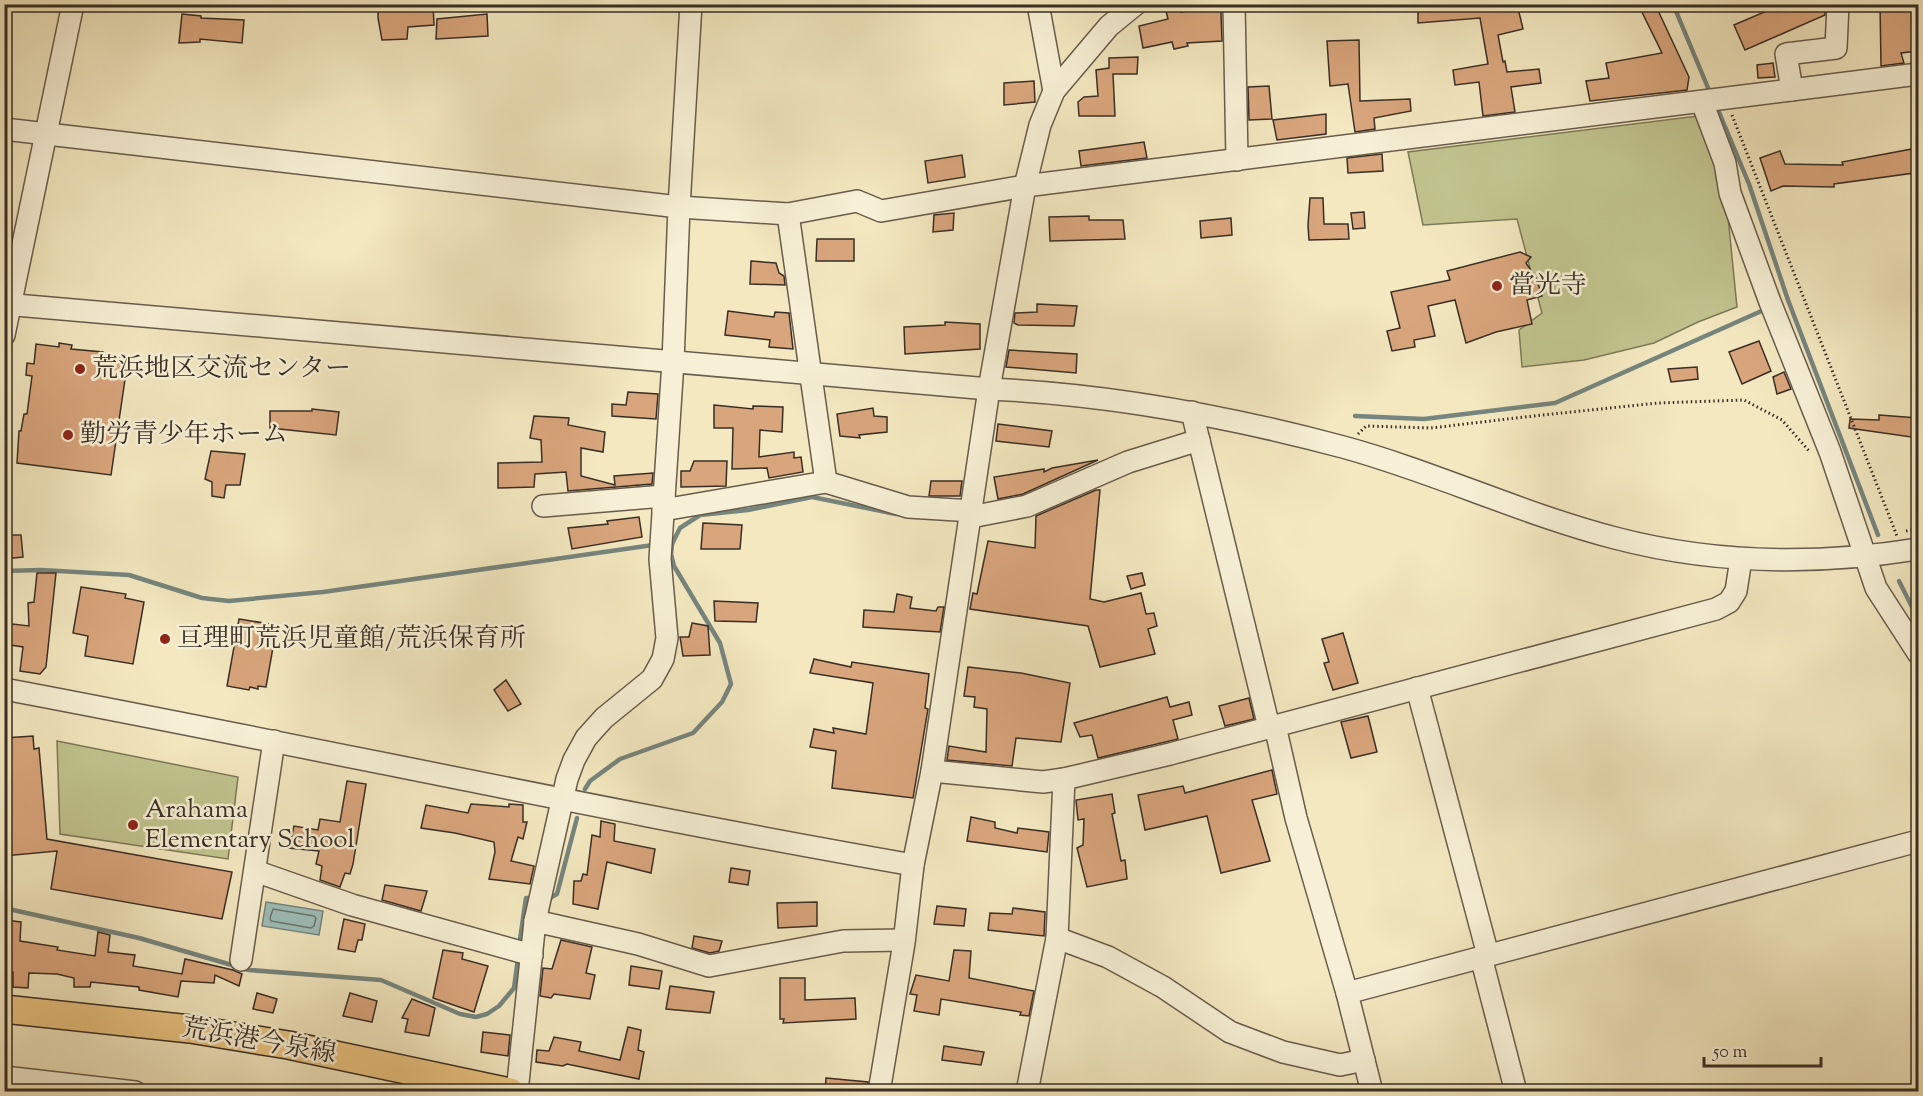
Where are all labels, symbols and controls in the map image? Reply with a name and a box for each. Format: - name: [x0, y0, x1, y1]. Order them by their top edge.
- place label: 當光寺: [1509, 268, 1587, 305]
- marker: 當光寺: [1490, 279, 1504, 293]
- place label: 荒浜地区交流センター: [92, 351, 351, 388]
- marker: 荒浜地区交流センター: [73, 362, 87, 376]
- place label: 勤労青少年ホーム: [80, 417, 288, 454]
- marker: 勤労青少年ホーム: [61, 428, 75, 442]
- place label: 亘理町荒浜児童館/荒浜保育所: [177, 621, 526, 658]
- marker: 亘理町荒浜児童館/荒浜保育所: [158, 632, 172, 646]
- place label: Arahama Elementary School: [145, 792, 355, 859]
- marker: Arahama Elementary School: [126, 818, 140, 832]
- street label: 荒浜港今泉線: [179, 1010, 339, 1074]
- scale bar: [1704, 1030, 1821, 1068]
- text: 50 m: [1712, 1040, 1748, 1066]

